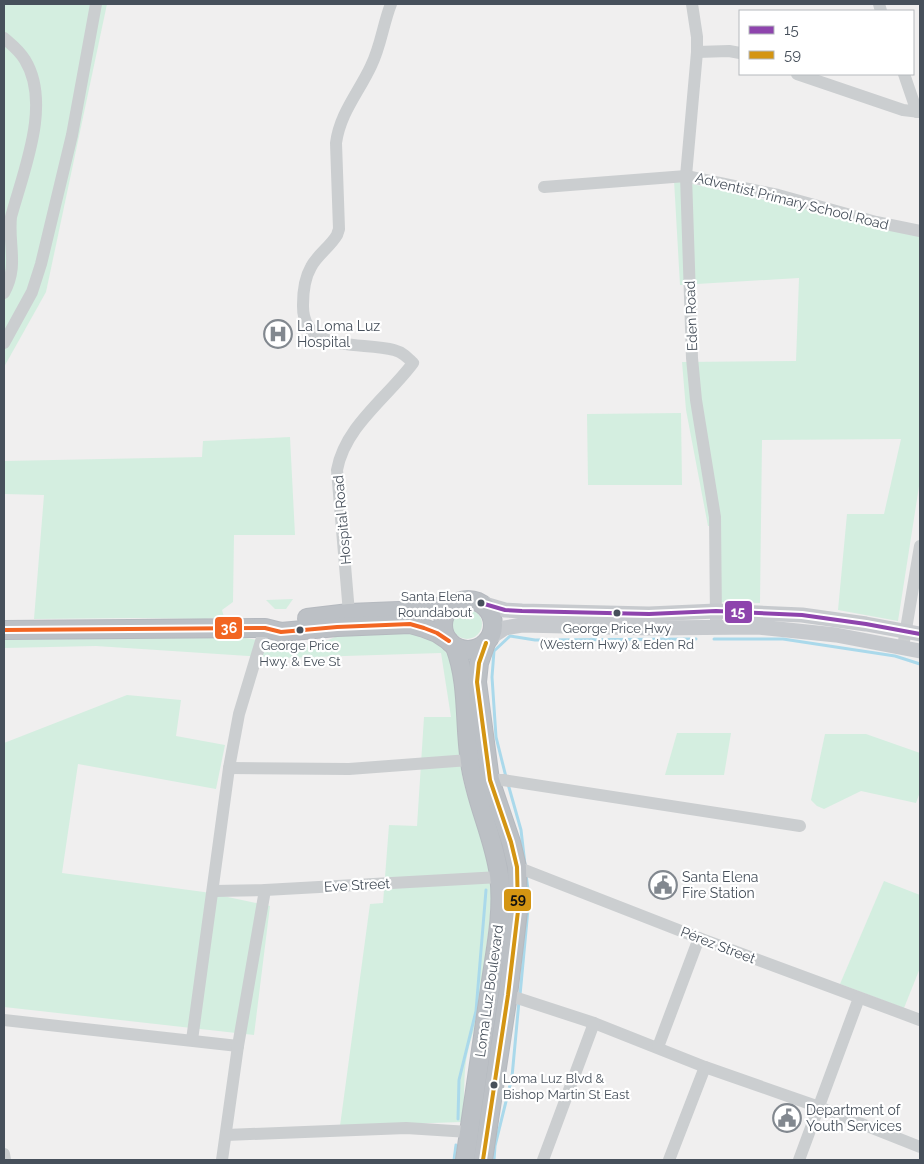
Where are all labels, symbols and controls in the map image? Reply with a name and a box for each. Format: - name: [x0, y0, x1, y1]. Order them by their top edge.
- legend: [739, 10, 914, 75]
- text: 15: [784, 21, 799, 39]
- text: 59: [784, 46, 801, 64]
- street label: Adventist Primary School Road: [694, 169, 890, 233]
- street label: Eden Road: [682, 280, 700, 352]
- place label: La Loma Luz Hospital: [297, 318, 380, 350]
- hospital icon: La Loma Luz Hospital: [263, 319, 293, 349]
- street label: Hospital Road: [330, 475, 354, 565]
- place label: Santa Elena Roundabout: [398, 589, 473, 620]
- marker: Santa Elena Roundabout: [476, 598, 486, 608]
- line badge: 15: [724, 600, 753, 624]
- text: 15: [731, 604, 746, 620]
- marker: George Price Hwy (Western Hwy) & Eden Rd: [612, 608, 622, 618]
- line badge: 36: [214, 616, 243, 640]
- text: 36: [221, 620, 237, 636]
- place label: George Price Hwy (Western Hwy) & Eden Rd: [540, 621, 694, 652]
- marker: George Price Hwy. & Eve St: [295, 625, 305, 635]
- place label: George Price Hwy. & Eve St: [259, 638, 341, 669]
- place label: Santa Elena Fire Station: [682, 869, 758, 901]
- public building icon: Santa Elena Fire Station: [648, 870, 678, 900]
- street label: Eve Street: [324, 875, 391, 895]
- line badge: 59: [503, 888, 532, 912]
- text: 59: [510, 891, 526, 907]
- street label: Pérez Street: [678, 923, 758, 967]
- street label: Loma Luz Boulevard: [472, 924, 506, 1058]
- place label: Loma Luz Blvd & Bishop Martin St East: [503, 1071, 630, 1102]
- marker: Loma Luz Blvd & Bishop Martin St East: [489, 1080, 499, 1090]
- place label: Department of Youth Services: [806, 1102, 902, 1134]
- public building icon: Department of Youth Services: [772, 1103, 802, 1133]

